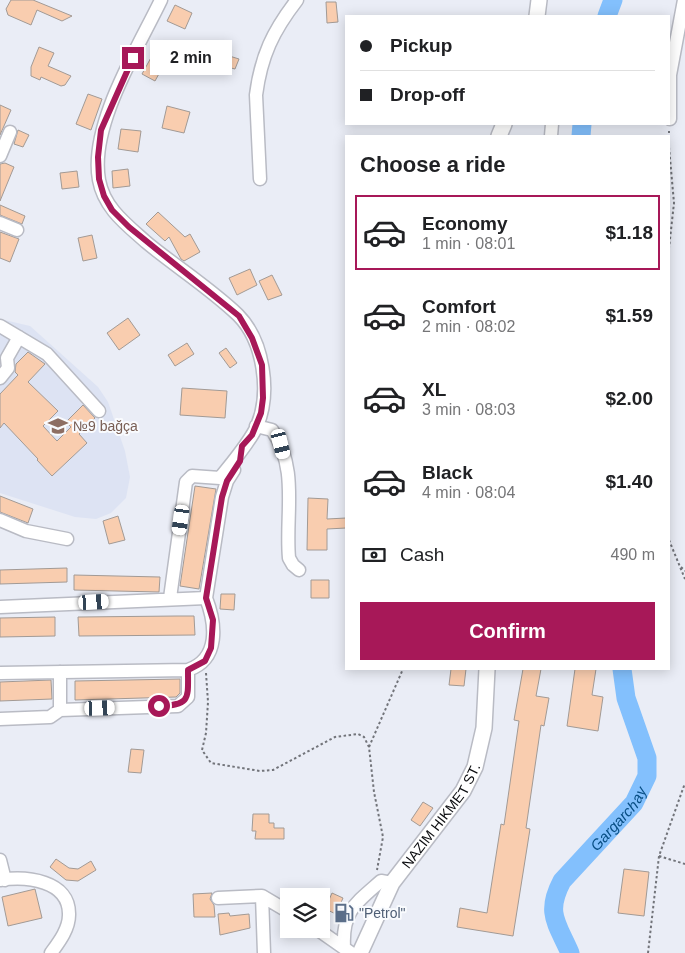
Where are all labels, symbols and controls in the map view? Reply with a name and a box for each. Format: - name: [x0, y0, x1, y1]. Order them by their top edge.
- text: Pickup: [390, 35, 452, 56]
- callout: 2 min: [150, 40, 233, 76]
- route end: [122, 47, 144, 69]
- text: 2 min: [170, 49, 212, 66]
- text: Drop-off: [390, 84, 465, 105]
- text: Choose a ride: [360, 152, 505, 177]
- icon: car: [362, 210, 407, 255]
- text: Economy: [422, 213, 508, 234]
- text: $1.18: [605, 222, 653, 243]
- text: 1 min · 08:01: [422, 235, 515, 252]
- icon: car: [362, 293, 407, 338]
- text: Comfort: [422, 296, 496, 317]
- text: $1.59: [605, 305, 653, 326]
- text: 2 min · 08:02: [422, 318, 515, 335]
- icon: car: [362, 376, 407, 421]
- text: XL: [422, 379, 446, 400]
- text: $2.00: [605, 388, 653, 409]
- text: 3 min · 08:03: [422, 401, 515, 418]
- school or university icon: №9 bağça: [47, 415, 69, 437]
- place label: №9 bağça: [73, 418, 138, 434]
- car: [270, 428, 291, 460]
- icon: car: [362, 459, 407, 504]
- text: Black: [422, 462, 473, 483]
- text: $1.40: [605, 471, 653, 492]
- text: 4 min · 08:04: [422, 484, 515, 501]
- car: [171, 504, 190, 536]
- icon: cash: [360, 541, 388, 569]
- text: Cash: [400, 544, 444, 565]
- text: 490 m: [611, 546, 655, 563]
- car: [78, 594, 109, 610]
- button: Confirm: [360, 602, 655, 660]
- route start: [148, 695, 170, 717]
- car: [84, 700, 115, 716]
- street label: NAZIM HIKMET ST.: [398, 763, 483, 871]
- water label: Gargarchay: [586, 782, 650, 854]
- map controls: [280, 888, 330, 938]
- button: layers: [280, 888, 330, 938]
- fuel station icon: "Petrol": [333, 902, 355, 924]
- place label: "Petrol": [359, 905, 406, 921]

